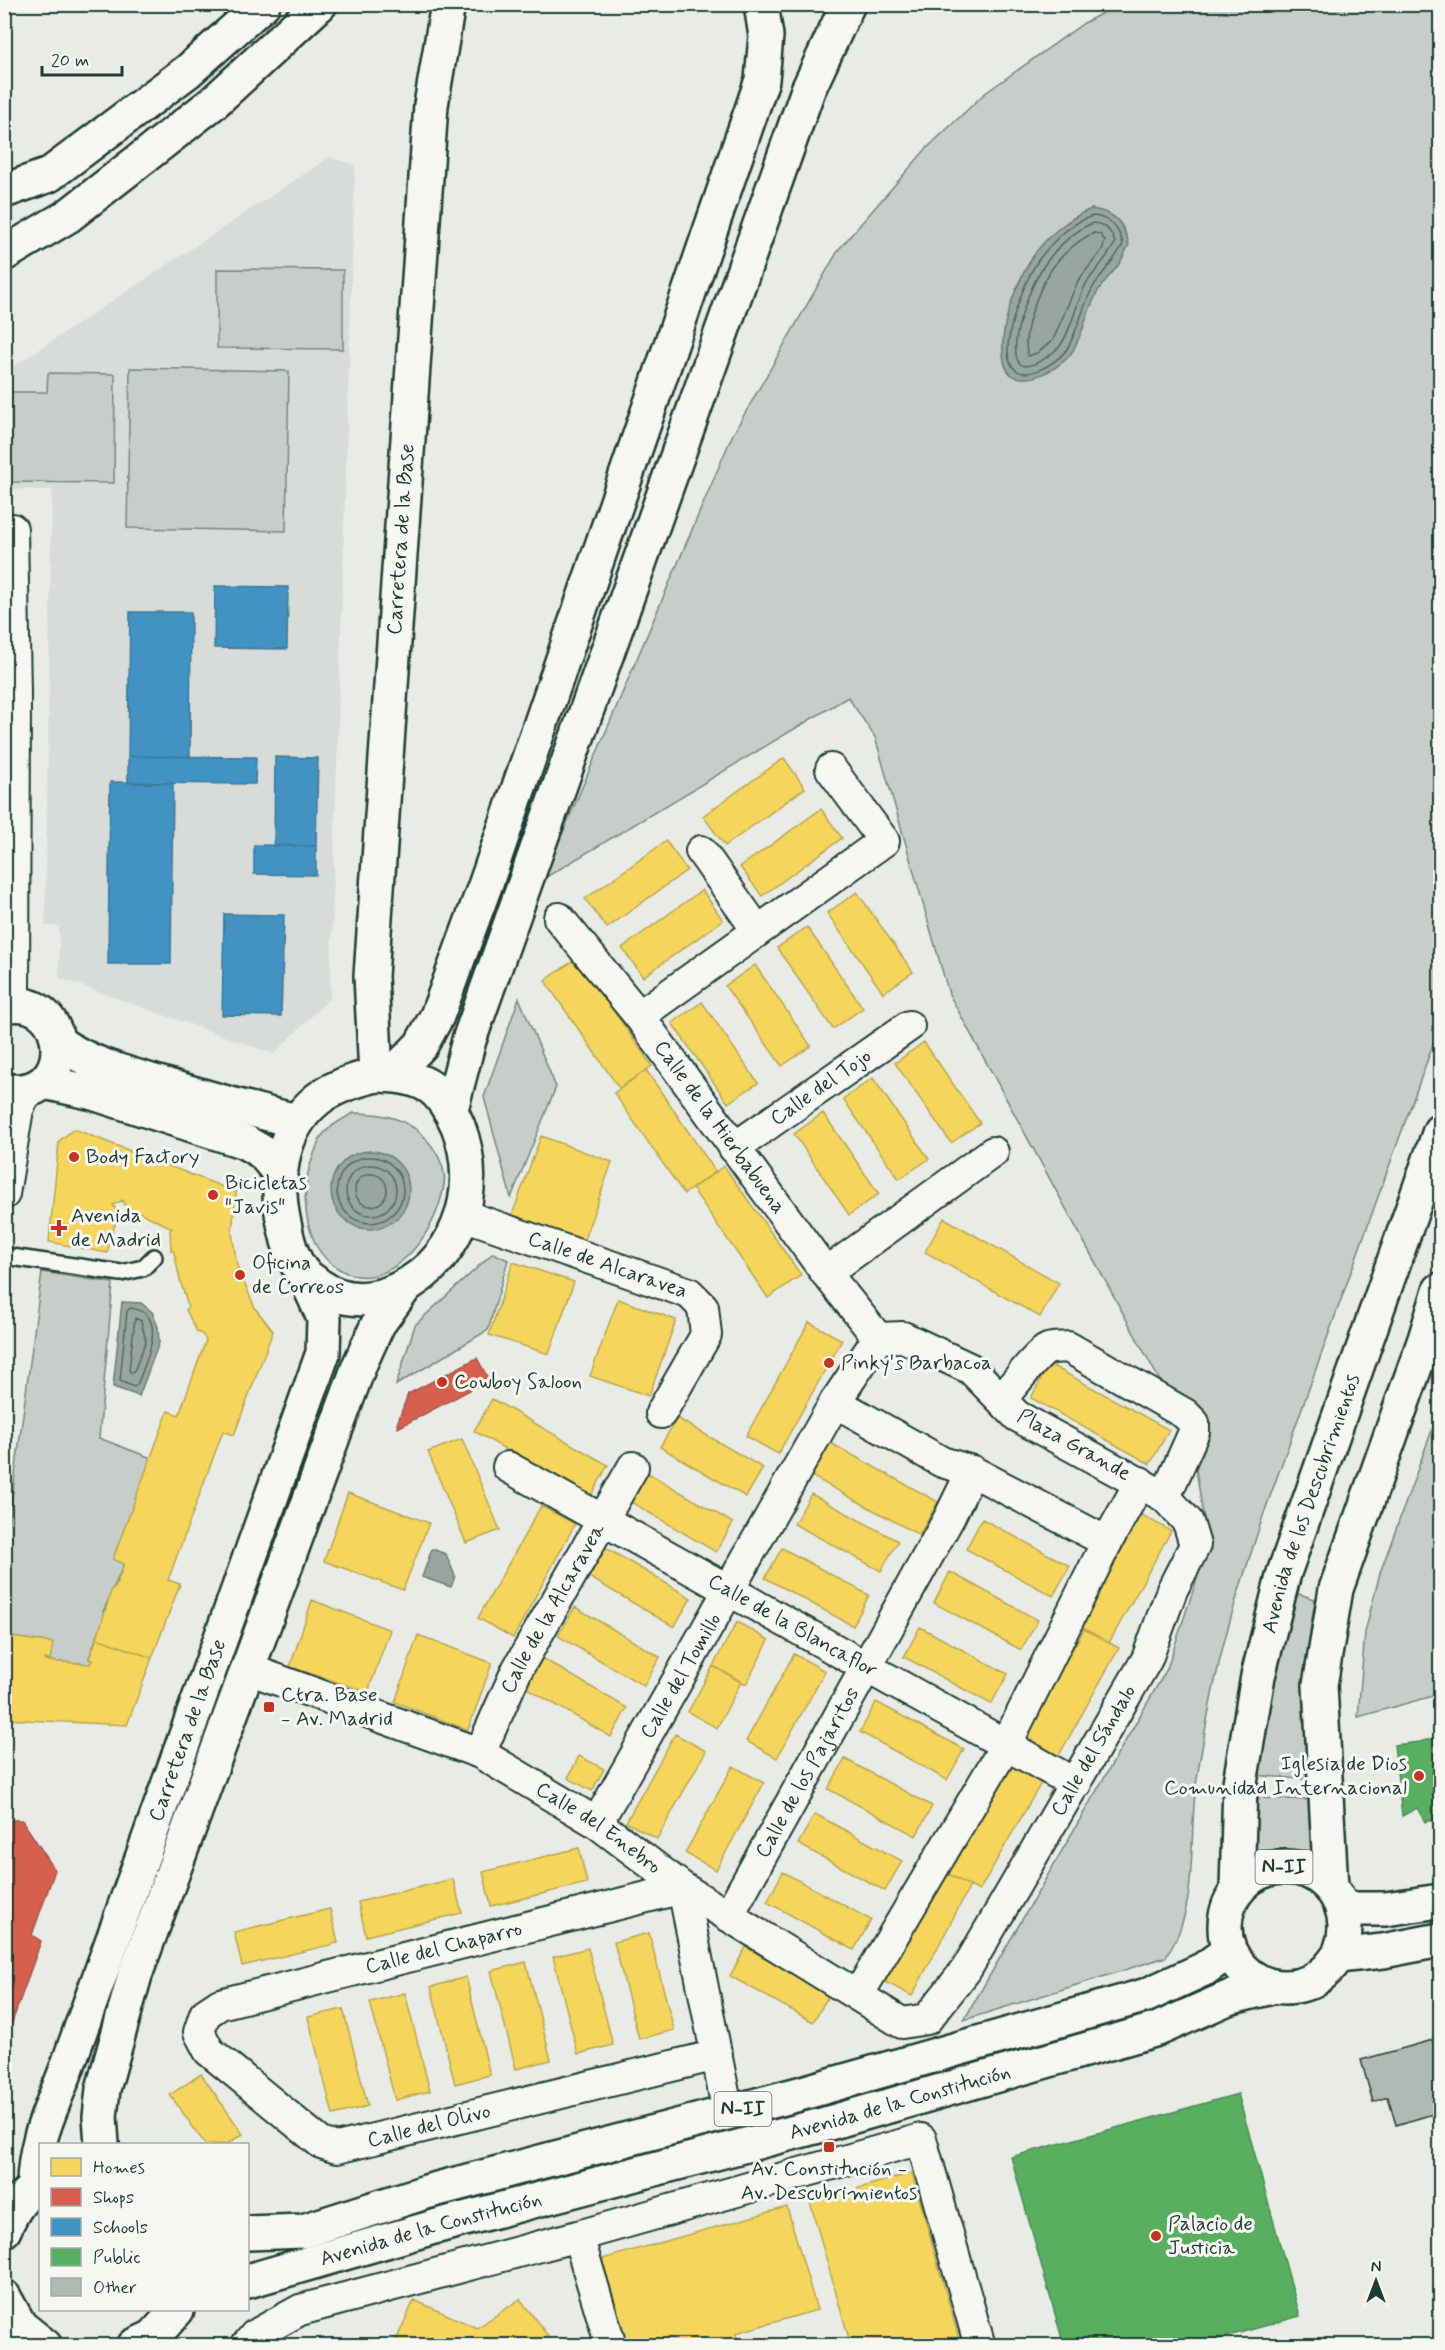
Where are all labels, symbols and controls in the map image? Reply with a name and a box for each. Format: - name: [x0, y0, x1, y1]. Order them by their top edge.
- scale bar: [42, 39, 122, 77]
- text: 20 m: [51, 49, 89, 73]
- street label: Carretera de la Base: [381, 443, 422, 636]
- street label: Calle de la Hierbabuena: [647, 1035, 792, 1220]
- street label: Calle del Tojo: [765, 1042, 877, 1132]
- place label: Body Factory: [86, 1143, 200, 1171]
- marker: Body Factory: [67, 1150, 81, 1164]
- place label: Bicicletas "Javis": [225, 1169, 307, 1221]
- marker: Bicicletas "Javis": [206, 1188, 220, 1202]
- place label: Avenida de Madrid: [71, 1202, 161, 1254]
- marker: Avenida de Madrid: [52, 1221, 66, 1235]
- street label: Calle de Alcaravea: [524, 1224, 691, 1305]
- place label: Oficina de Correos: [252, 1249, 344, 1301]
- marker: Oficina de Correos: [233, 1268, 247, 1282]
- place label: Pinky's Barbacoa: [841, 1349, 992, 1377]
- marker: Pinky's Barbacoa: [822, 1356, 836, 1370]
- place label: Cowboy Saloon: [454, 1368, 582, 1396]
- street label: Avenida de los Descubrimientos: [1255, 1370, 1367, 1636]
- marker: Cowboy Saloon: [435, 1375, 449, 1389]
- street label: Plaza Grande: [1012, 1402, 1136, 1488]
- street label: Calle de la Alcaravea: [494, 1518, 612, 1698]
- street label: Calle de la Blancaflor: [703, 1567, 883, 1684]
- street label: Calle del Tomillo: [634, 1608, 728, 1744]
- street label: Carretera de la Base: [142, 1635, 233, 1825]
- street label: Calle del Sándalo: [1044, 1680, 1143, 1821]
- place label: Ctra. Base - Av. Madrid: [281, 1681, 393, 1733]
- street label: Calle de los Pajaritos: [749, 1682, 866, 1863]
- marker: Ctra. Base - Av. Madrid: [262, 1700, 276, 1714]
- place label: Iglesia de Dios Comunidad Internacional: [1164, 1750, 1407, 1802]
- marker: Iglesia de Dios Comunidad Internacional: [1412, 1769, 1426, 1783]
- street label: Calle del Enebro: [530, 1775, 667, 1881]
- road number: N-II: [1256, 1850, 1312, 1884]
- street label: Calle del Chaparro: [362, 1915, 525, 1981]
- street label: Avenida de la Constitución: [786, 2058, 1014, 2147]
- road number: N-II: [714, 2092, 771, 2126]
- street label: Calle del Olivo: [364, 2097, 494, 2155]
- marker: Av. Constitución - Av. Descubrimientos: [822, 2140, 836, 2154]
- legend: [39, 2143, 249, 2311]
- place label: Av. Constitución - Av. Descubrimientos: [741, 2155, 917, 2207]
- text: Homes: [93, 2156, 145, 2180]
- street label: Avenida de la Constitución: [317, 2185, 545, 2273]
- text: Shops: [93, 2186, 134, 2210]
- place label: Palacio de Justicia: [1168, 2210, 1253, 2262]
- text: Schools: [93, 2216, 148, 2240]
- marker: Palacio de Justicia: [1149, 2229, 1163, 2243]
- text: Public: [93, 2246, 141, 2270]
- north arrow: [1346, 2251, 1406, 2311]
- text: N: [1371, 2257, 1381, 2278]
- text: Other: [93, 2276, 137, 2300]

